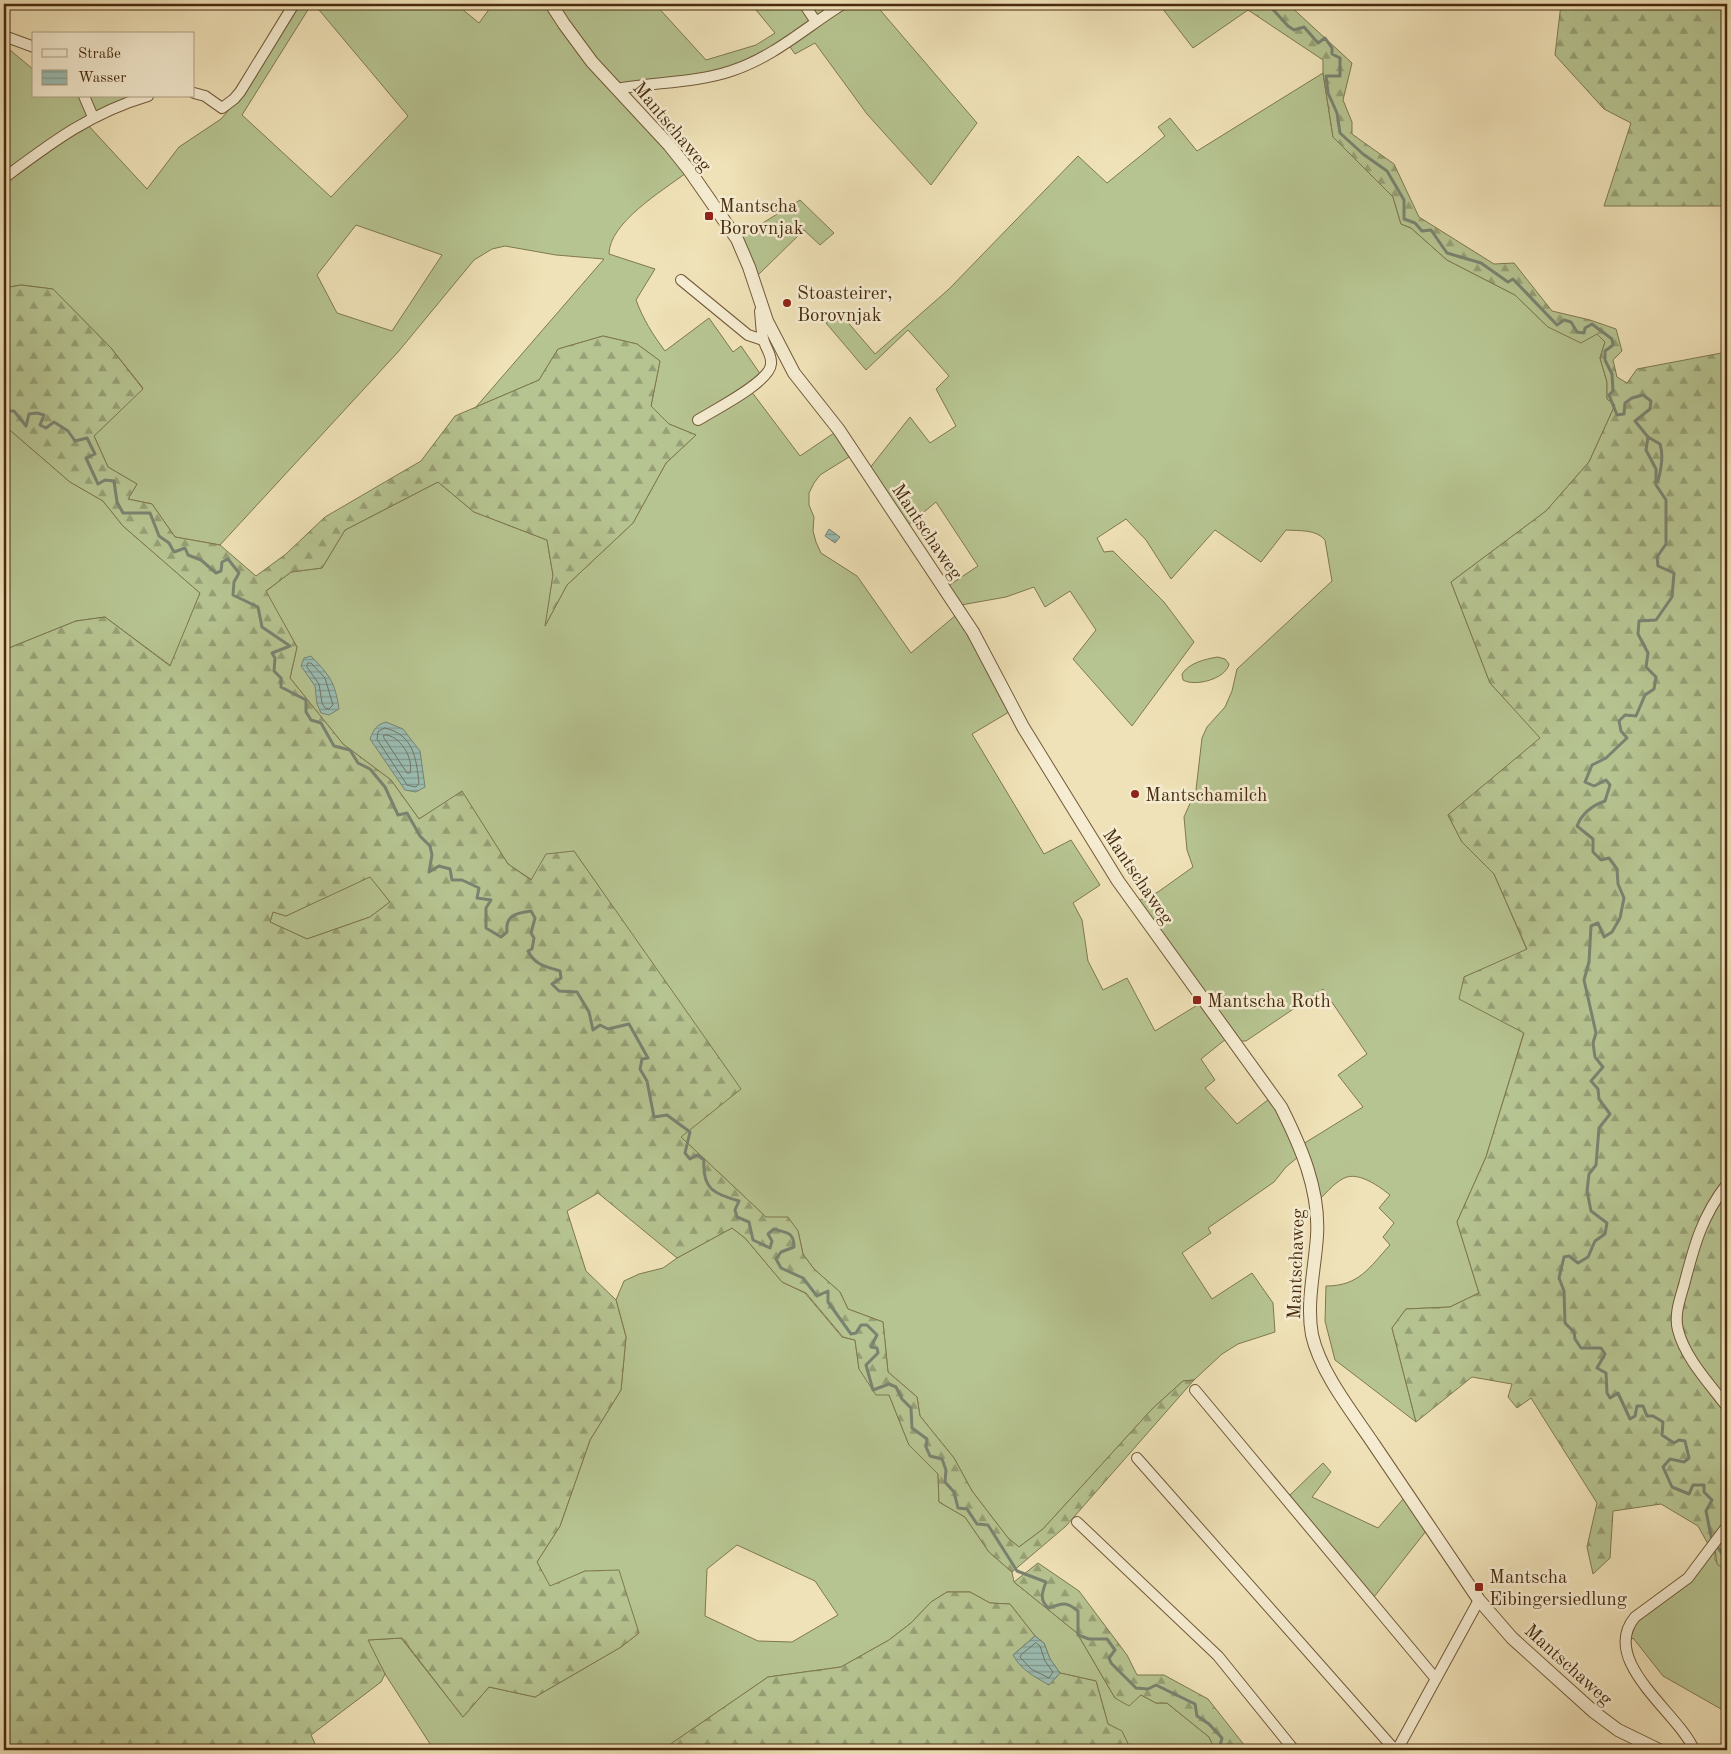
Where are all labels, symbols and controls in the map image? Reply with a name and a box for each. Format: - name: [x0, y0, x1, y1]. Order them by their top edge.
- legend: [32, 32, 195, 98]
- text: Straße: [78, 47, 121, 62]
- text: Wasser: [78, 71, 126, 86]
- street label: Mantschaweg: [628, 79, 714, 177]
- place label: Mantscha Borovnjak: [719, 198, 804, 239]
- marker: Mantscha Borovnjak: [703, 210, 715, 222]
- place label: Stoasteirer, Borovnjak: [797, 285, 893, 326]
- marker: Stoasteirer, Borovnjak: [781, 297, 793, 309]
- street label: Mantschaweg: [887, 481, 965, 584]
- place label: Mantschamilch: [1145, 787, 1267, 806]
- marker: Mantschamilch: [1129, 788, 1141, 800]
- street label: Mantschaweg: [1098, 826, 1176, 929]
- place label: Mantscha Roth: [1207, 993, 1331, 1012]
- marker: Mantscha Roth: [1191, 994, 1203, 1006]
- street label: Mantschaweg: [1286, 1208, 1309, 1320]
- place label: Mantscha Eibingersiedlung: [1489, 1569, 1628, 1610]
- marker: Mantscha Eibingersiedlung: [1473, 1581, 1485, 1593]
- street label: Mantschaweg: [1520, 1622, 1615, 1710]

